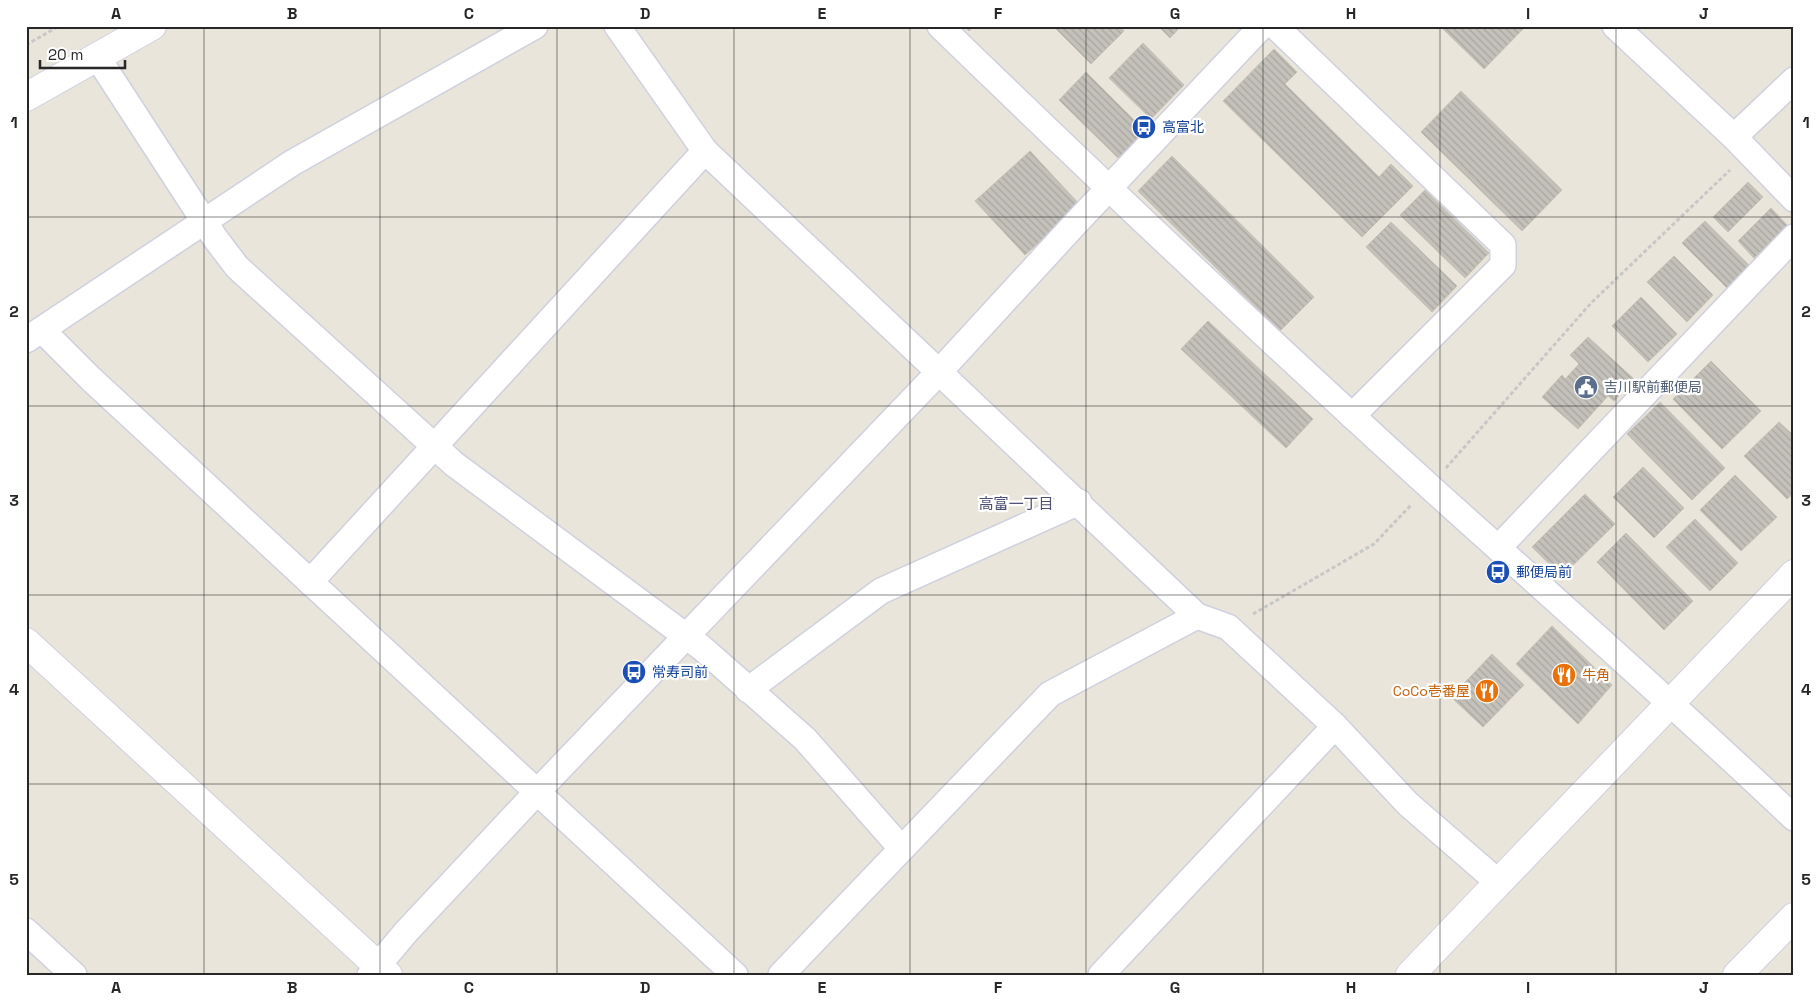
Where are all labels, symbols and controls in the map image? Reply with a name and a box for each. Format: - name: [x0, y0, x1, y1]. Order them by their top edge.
- text: A: [111, 3, 121, 24]
- text: B: [287, 3, 297, 24]
- text: C: [464, 3, 474, 24]
- text: D: [640, 3, 650, 24]
- text: E: [818, 3, 827, 24]
- text: F: [994, 3, 1003, 24]
- text: G: [1170, 3, 1180, 24]
- text: H: [1346, 3, 1356, 24]
- text: I: [1526, 3, 1530, 24]
- text: J: [1699, 3, 1709, 24]
- scale bar: [40, 38, 125, 70]
- text: 20 m: [48, 45, 83, 64]
- text: 1: [10, 112, 18, 133]
- text: 1: [1802, 112, 1810, 133]
- bus stop icon: 高富北: [1131, 114, 1157, 140]
- place label: 高富北: [1162, 118, 1204, 136]
- text: 2: [9, 301, 19, 322]
- text: 2: [1801, 301, 1811, 322]
- public building icon: 吉川駅前郵便局: [1573, 374, 1599, 400]
- place label: 吉川駅前郵便局: [1604, 378, 1702, 396]
- text: 3: [9, 490, 19, 511]
- text: 3: [1801, 490, 1811, 511]
- district label: 高富一丁目: [978, 494, 1054, 513]
- bus stop icon: 郵便局前: [1485, 559, 1511, 585]
- place label: 郵便局前: [1516, 563, 1572, 581]
- bus stop icon: 常寿司前: [621, 659, 647, 685]
- restaurant icon: 牛角: [1551, 662, 1577, 688]
- place label: 常寿司前: [652, 663, 708, 681]
- place label: 牛角: [1582, 666, 1610, 684]
- restaurant icon: CoCo壱番屋: [1474, 678, 1500, 704]
- text: 4: [9, 679, 19, 700]
- text: 4: [1801, 679, 1811, 700]
- place label: CoCo壱番屋: [1393, 682, 1470, 700]
- text: 5: [9, 869, 19, 890]
- text: 5: [1801, 869, 1811, 890]
- text: A: [111, 977, 121, 998]
- text: B: [287, 977, 297, 998]
- text: C: [464, 977, 474, 998]
- text: D: [640, 977, 650, 998]
- text: E: [818, 977, 827, 998]
- text: F: [994, 977, 1003, 998]
- text: G: [1170, 977, 1180, 998]
- text: H: [1346, 977, 1356, 998]
- text: I: [1526, 977, 1530, 998]
- text: J: [1699, 977, 1709, 998]

